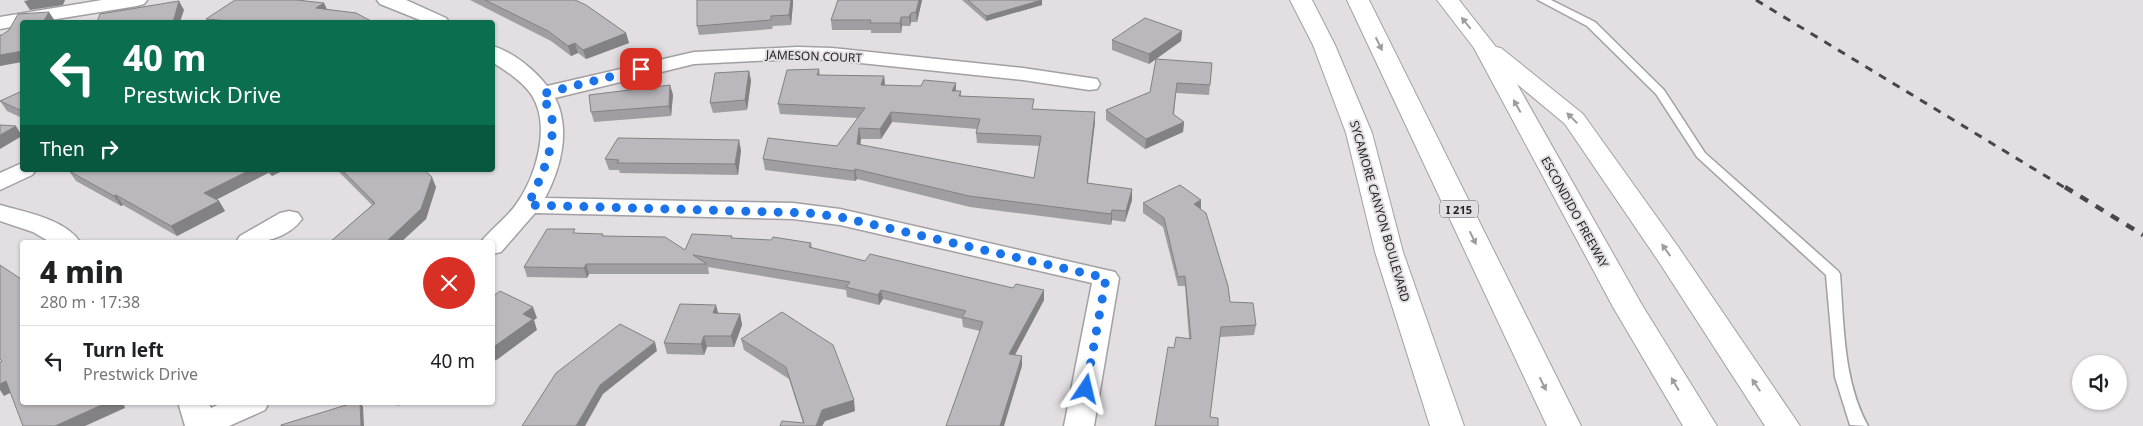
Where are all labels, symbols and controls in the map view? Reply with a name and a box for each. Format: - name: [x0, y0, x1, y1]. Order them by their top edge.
- one-way arrow: [1461, 16, 1471, 30]
- text: 40 m: [123, 34, 206, 81]
- one-way arrow: [1376, 37, 1384, 51]
- icon: left: [40, 40, 105, 105]
- street label: JAMESON COURT: [765, 46, 863, 66]
- pin: [620, 48, 662, 90]
- icon: arrive: [627, 55, 655, 83]
- text: Prestwick Drive: [123, 79, 281, 109]
- one-way arrow: [1512, 100, 1521, 113]
- one-way arrow: [1566, 112, 1578, 124]
- street label: SYCAMORE CANYON BOULEVARD: [1346, 118, 1414, 304]
- icon: right: [95, 135, 123, 163]
- text: Then: [40, 136, 85, 162]
- street label: ESCONDIDO FREEWAY: [1537, 153, 1613, 271]
- road number: I 215: [1440, 200, 1478, 218]
- one-way arrow: [1469, 231, 1477, 245]
- one-way arrow: [1661, 244, 1671, 257]
- text: 4 min: [40, 251, 124, 292]
- button: close: [423, 257, 475, 309]
- text: 280 m · 17:38: [40, 291, 140, 313]
- text: Turn left: [83, 337, 164, 363]
- icon: left: [40, 347, 68, 375]
- text: 40 m: [431, 348, 475, 374]
- map controls: [2072, 355, 2127, 410]
- button: sound: [2072, 355, 2127, 410]
- position arrow: [1059, 362, 1111, 414]
- text: Prestwick Drive: [83, 363, 198, 385]
- one-way arrow: [1539, 377, 1547, 391]
- one-way arrow: [1670, 378, 1679, 391]
- one-way arrow: [1751, 379, 1761, 392]

